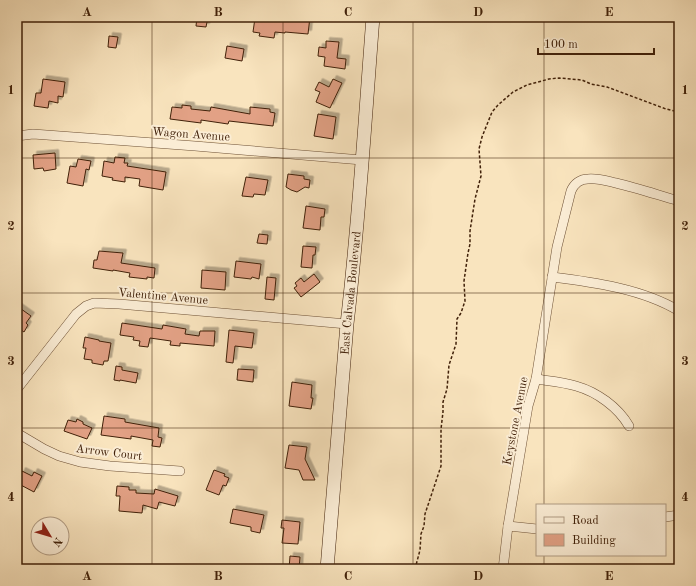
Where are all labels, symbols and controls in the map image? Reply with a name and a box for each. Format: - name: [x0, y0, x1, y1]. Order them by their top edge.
- text: A: [82, 6, 92, 19]
- text: B: [213, 6, 223, 19]
- text: C: [344, 6, 352, 19]
- text: D: [473, 6, 483, 19]
- text: E: [605, 6, 614, 19]
- scale bar: [538, 30, 654, 56]
- text: 100 m: [544, 39, 578, 51]
- text: 1: [7, 84, 15, 97]
- text: 1: [681, 84, 689, 97]
- street label: Wagon Avenue: [152, 126, 231, 144]
- text: 2: [7, 220, 15, 233]
- text: 2: [681, 220, 689, 233]
- street label: East Calvada Boulevard: [339, 231, 363, 355]
- street label: Valentine Avenue: [117, 287, 209, 307]
- text: 3: [7, 355, 15, 368]
- text: 3: [681, 355, 689, 368]
- street label: Keystone Avenue: [502, 376, 531, 466]
- street label: Arrow Court: [75, 443, 143, 463]
- text: 4: [7, 491, 15, 504]
- text: 4: [681, 491, 689, 504]
- legend: [536, 504, 666, 556]
- text: Road: [572, 515, 599, 527]
- north arrow: [30, 516, 70, 556]
- text: N: [49, 535, 64, 548]
- text: Building: [572, 535, 616, 547]
- text: A: [82, 570, 92, 583]
- text: B: [213, 570, 223, 583]
- text: C: [344, 570, 352, 583]
- text: D: [473, 570, 483, 583]
- text: E: [605, 570, 614, 583]

